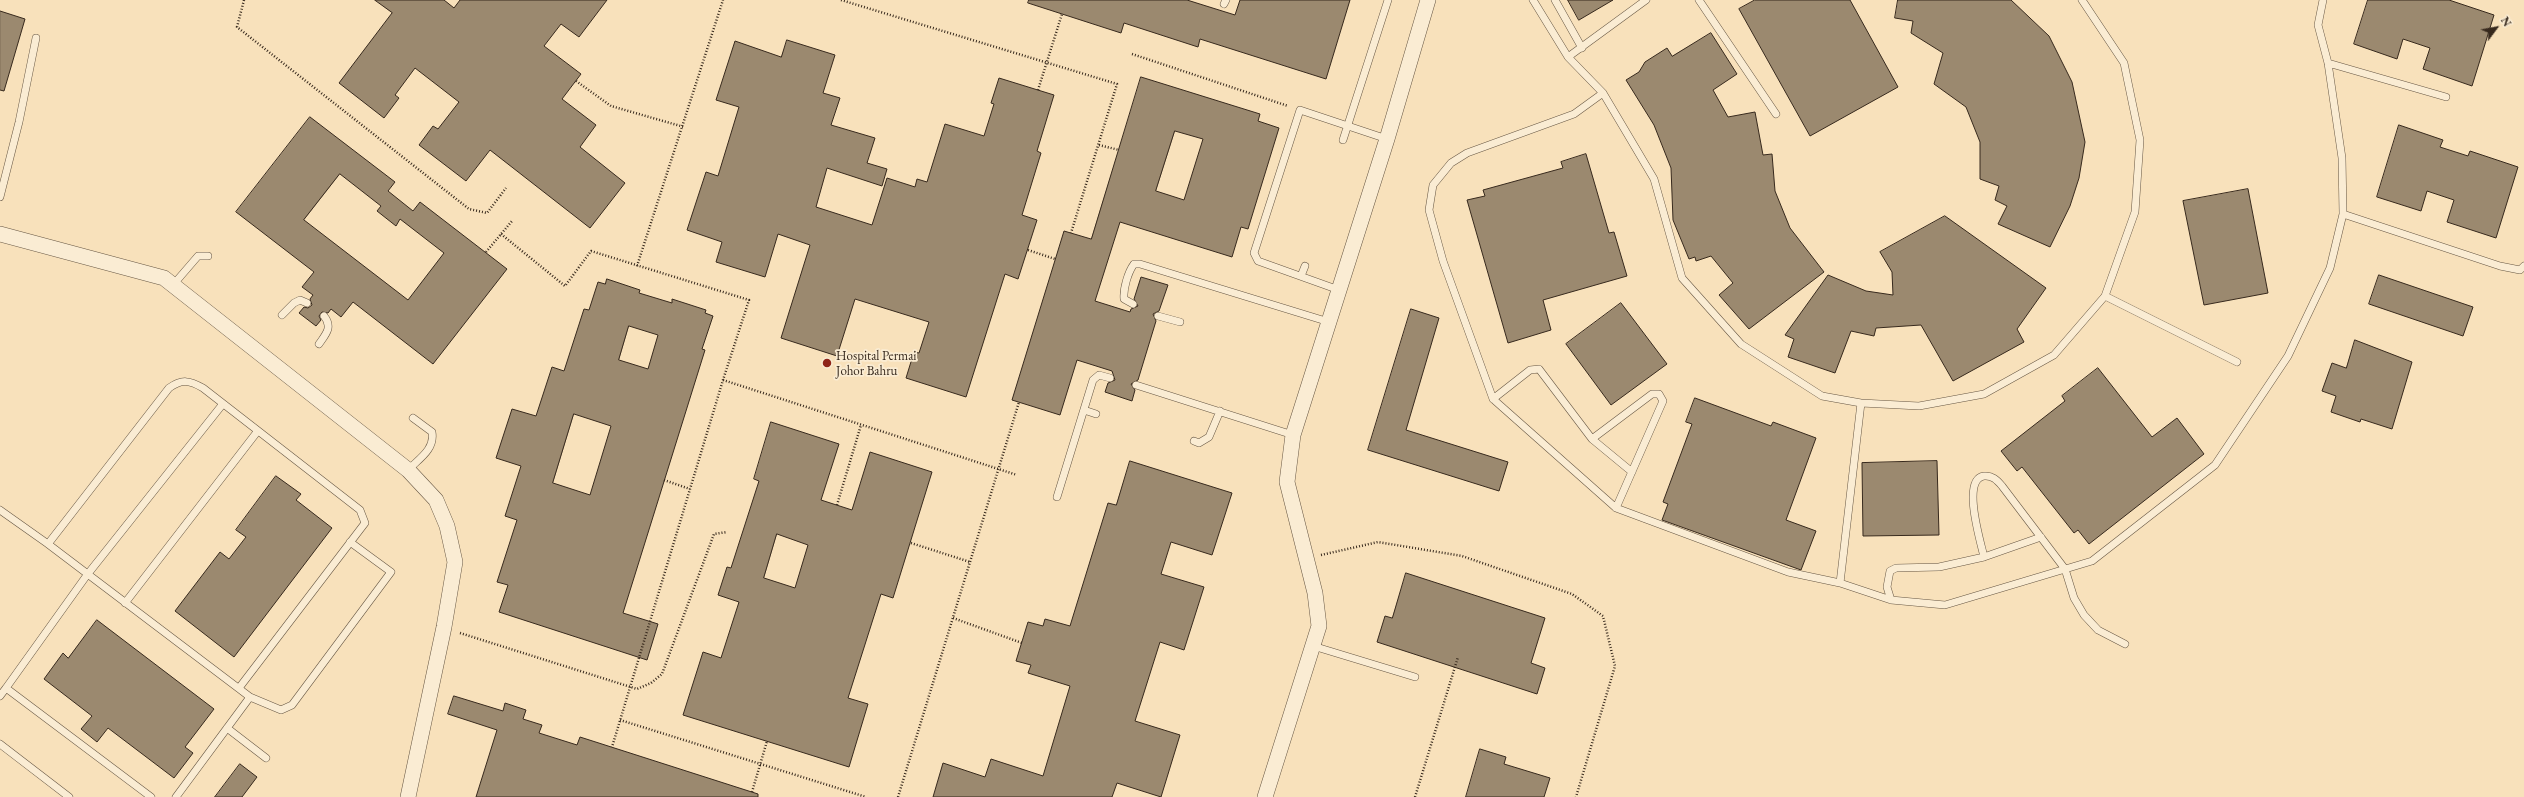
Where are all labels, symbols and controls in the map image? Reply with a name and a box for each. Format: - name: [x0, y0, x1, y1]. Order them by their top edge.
- north arrow: [2476, 8, 2516, 48]
- text: N: [2498, 14, 2514, 29]
- place label: Hospital Permai Johor Bahru: [836, 348, 917, 379]
- marker: Hospital Permai Johor Bahru: [821, 357, 833, 369]

